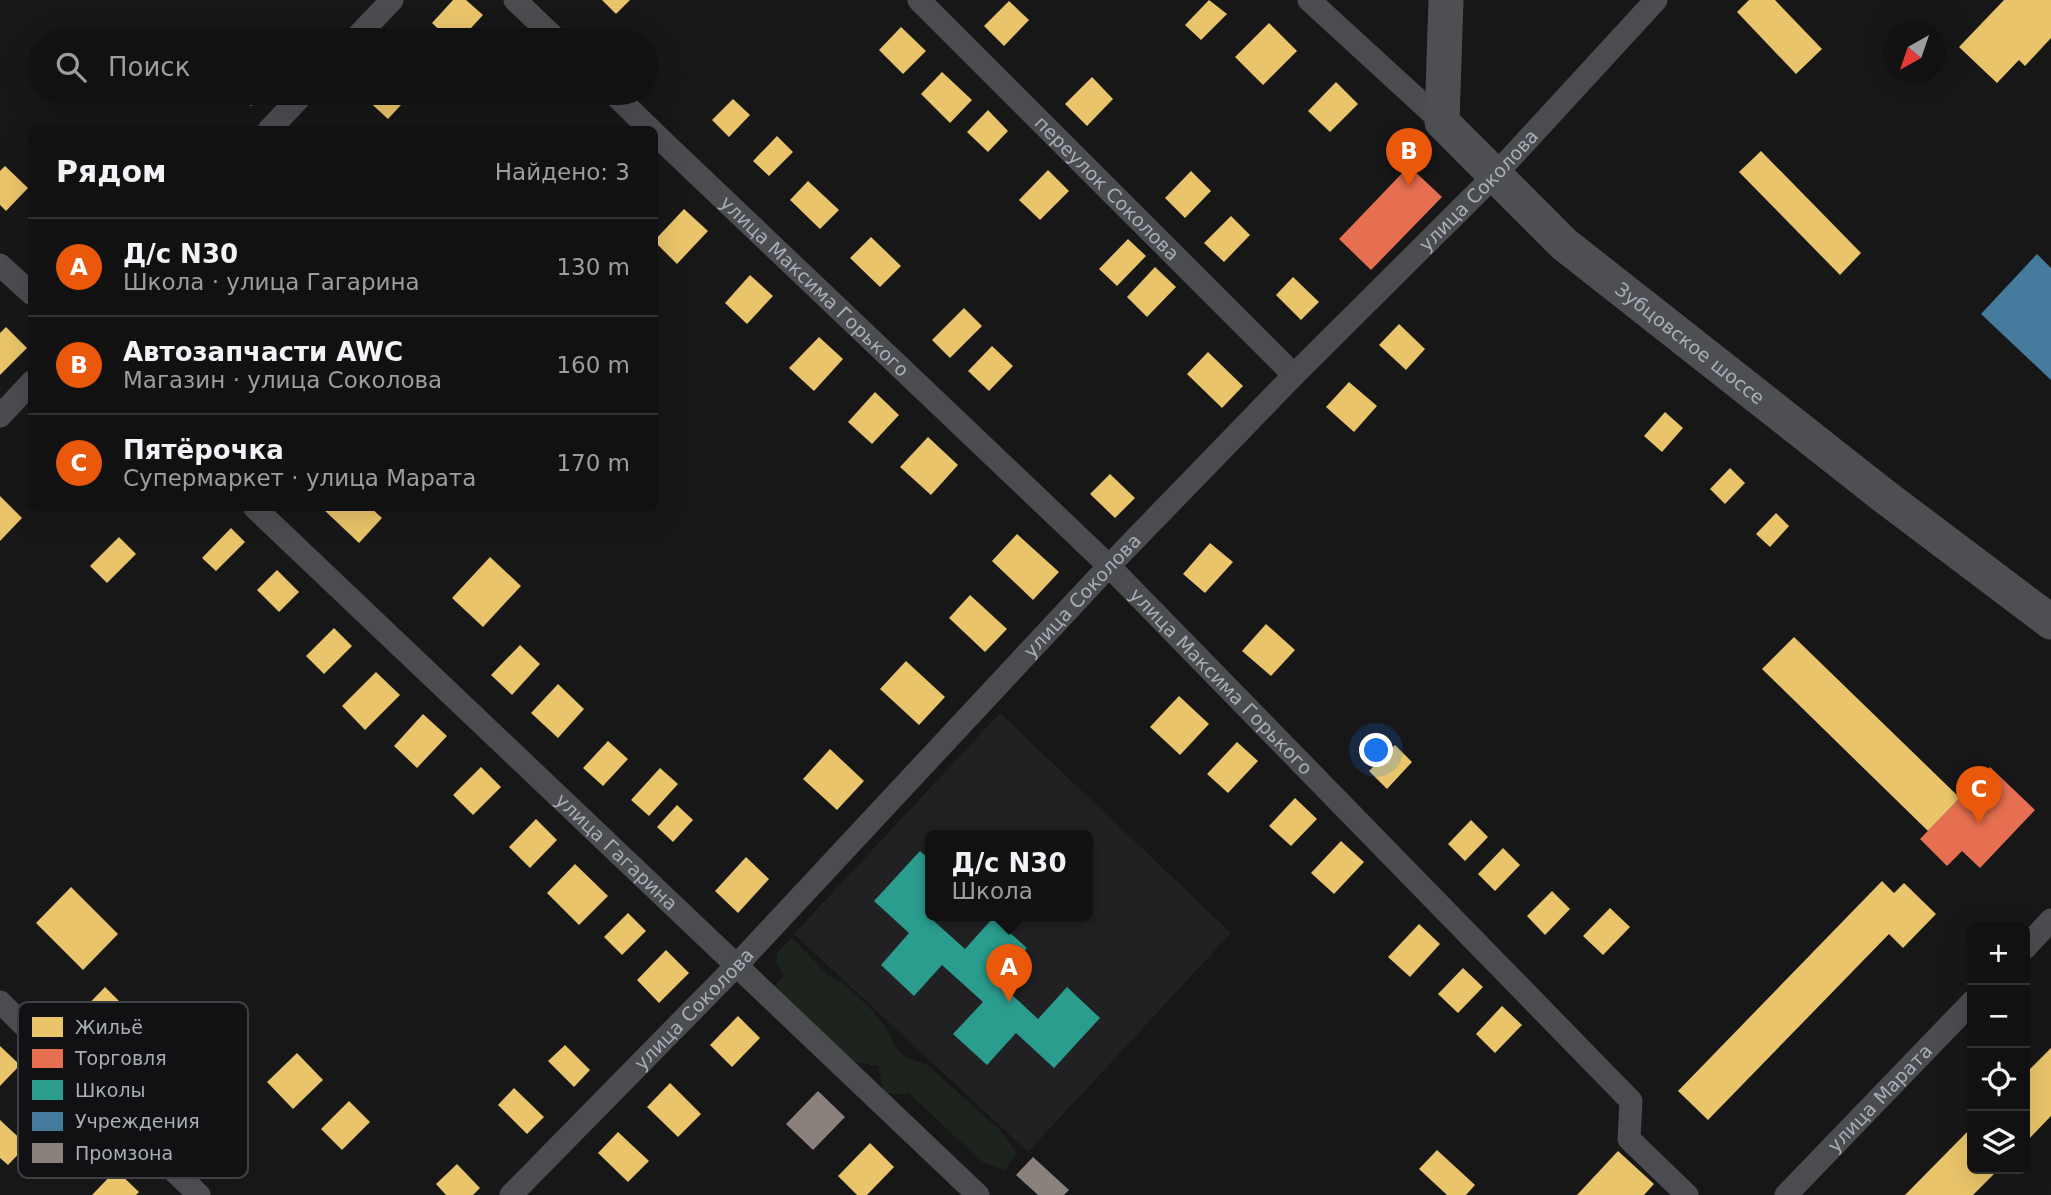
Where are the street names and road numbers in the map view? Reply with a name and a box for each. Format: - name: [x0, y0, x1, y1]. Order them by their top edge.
- street label: переулок Соколова: [1030, 111, 1184, 265]
- street label: улица Соколова: [1414, 125, 1542, 255]
- street label: улица Максима Горького: [716, 191, 914, 381]
- street label: Зубцовское шоссе: [1611, 278, 1769, 409]
- street label: улица Соколова: [1019, 529, 1145, 662]
- street label: улица Максима Горького: [1125, 583, 1317, 779]
- street label: улица Гагарина: [551, 789, 682, 915]
- street label: улица Соколова: [630, 943, 758, 1074]
- street label: улица Марата: [1823, 1039, 1936, 1156]

